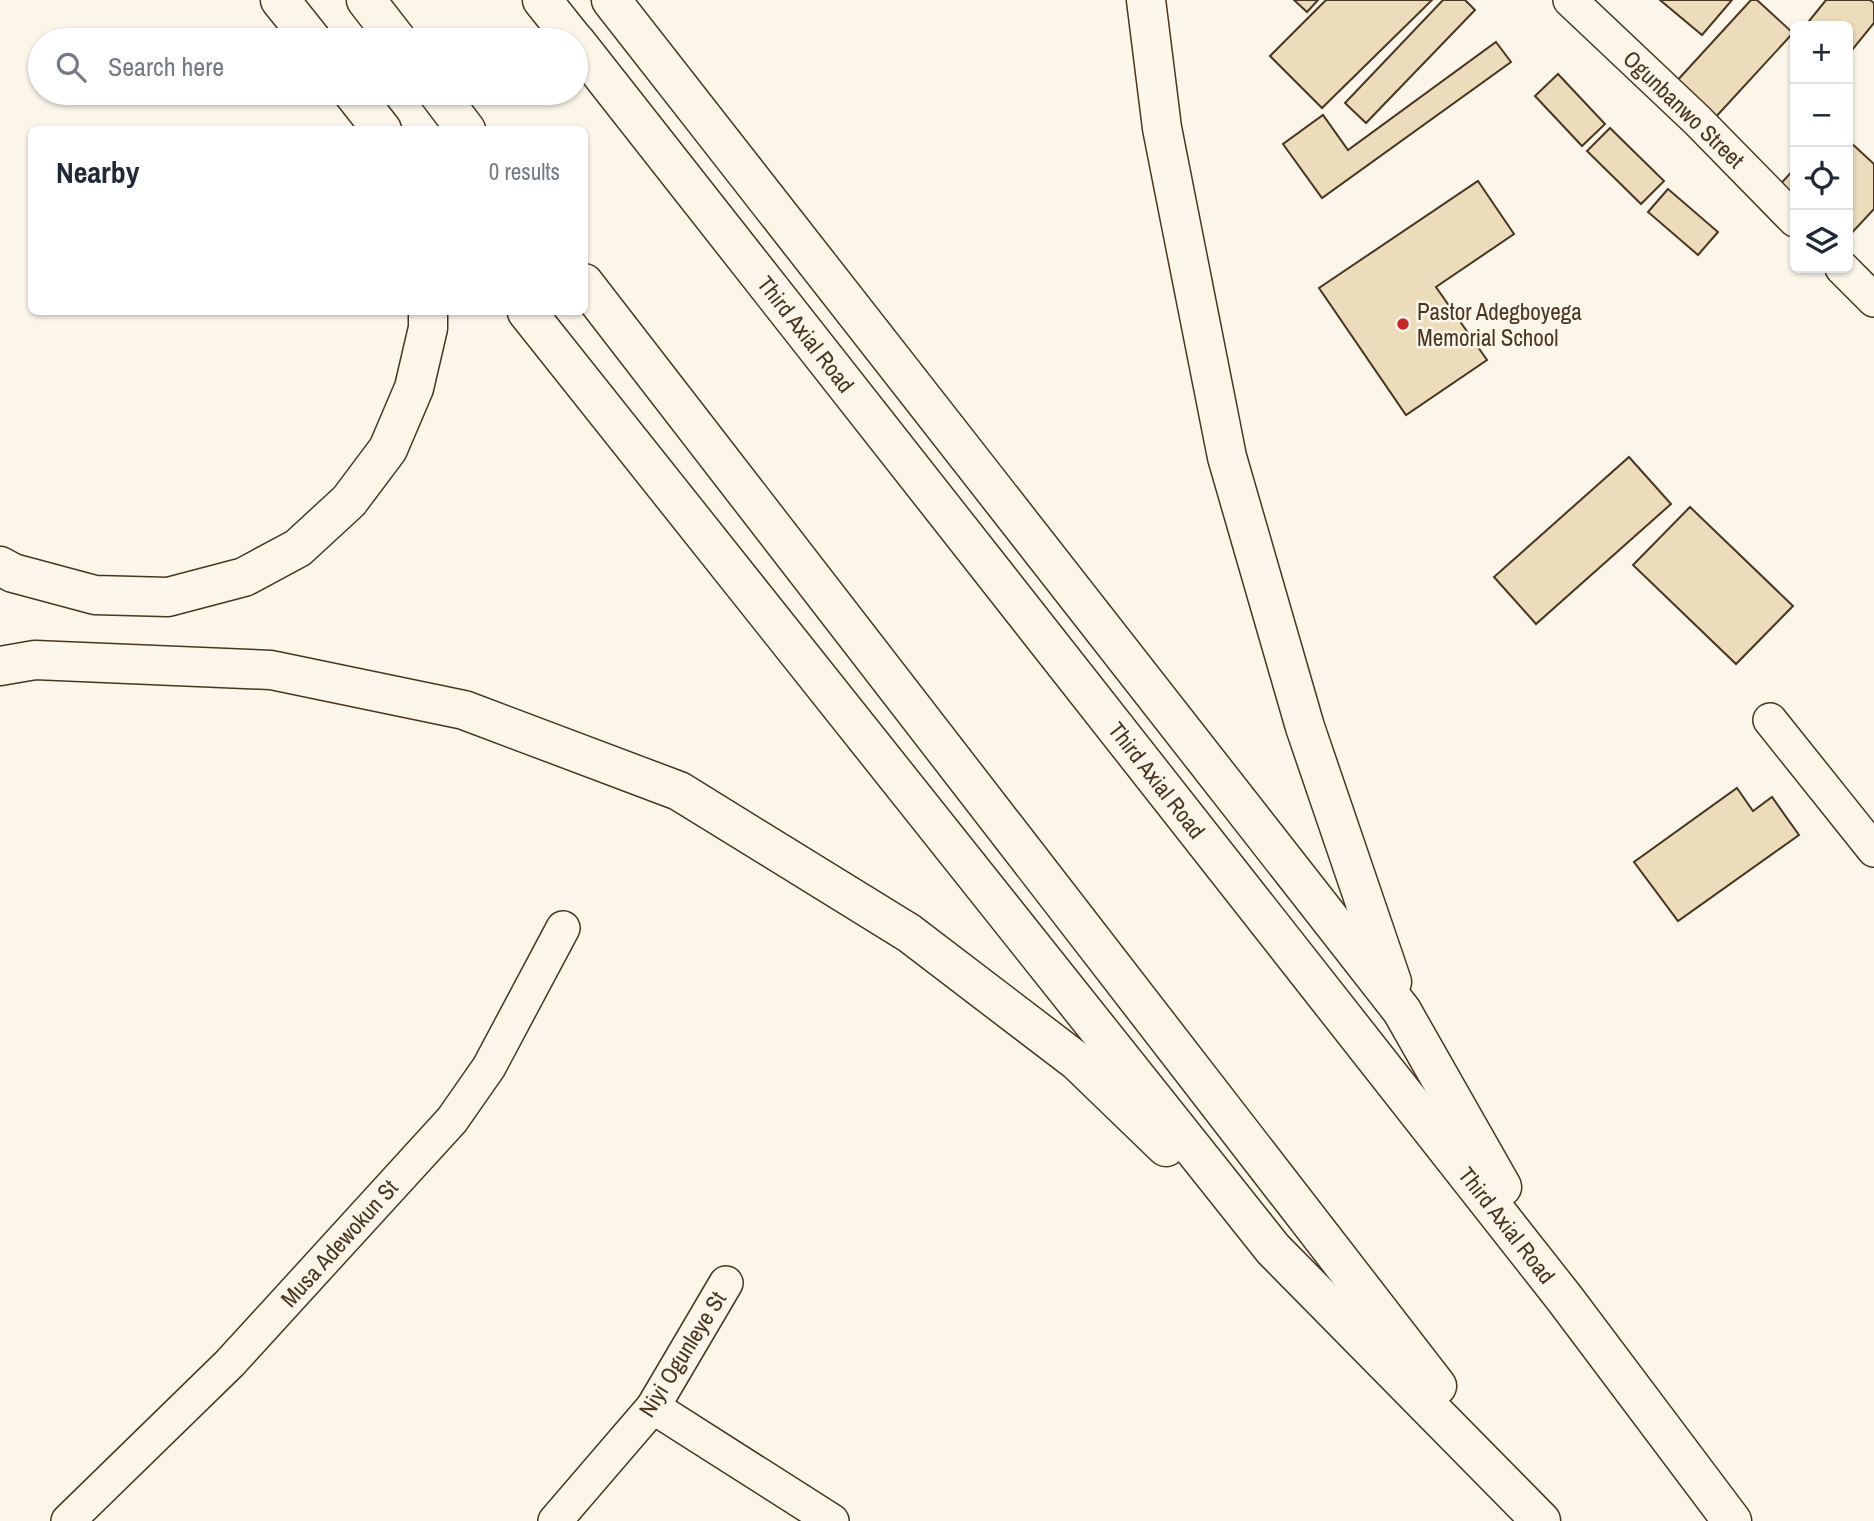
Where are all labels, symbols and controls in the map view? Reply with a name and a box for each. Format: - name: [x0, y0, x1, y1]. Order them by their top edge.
- map controls: [1790, 21, 1853, 273]
- button: +: [1790, 21, 1853, 84]
- search box: [28, 28, 588, 105]
- street label: Ogunbanwo Street: [1617, 43, 1751, 175]
- icon: search: [52, 48, 90, 86]
- text: Search here: [108, 49, 224, 84]
- button: −: [1790, 84, 1853, 147]
- button: locate: [1790, 147, 1853, 210]
- text: Nearby: [56, 152, 139, 192]
- text: 0 results: [489, 156, 560, 187]
- button: layers: [1790, 210, 1853, 273]
- street label: Third Axial Road: [751, 269, 861, 399]
- place label: Pastor Adegboyega Memorial School: [1417, 296, 1582, 353]
- marker: Pastor Adegboyega Memorial School: [1395, 316, 1411, 332]
- street label: Third Axial Road: [1102, 715, 1212, 845]
- street label: Third Axial Road: [1452, 1160, 1562, 1290]
- street label: Musa Adewokun St: [273, 1173, 405, 1313]
- street label: Niyi Ogunleye St: [631, 1285, 733, 1423]

